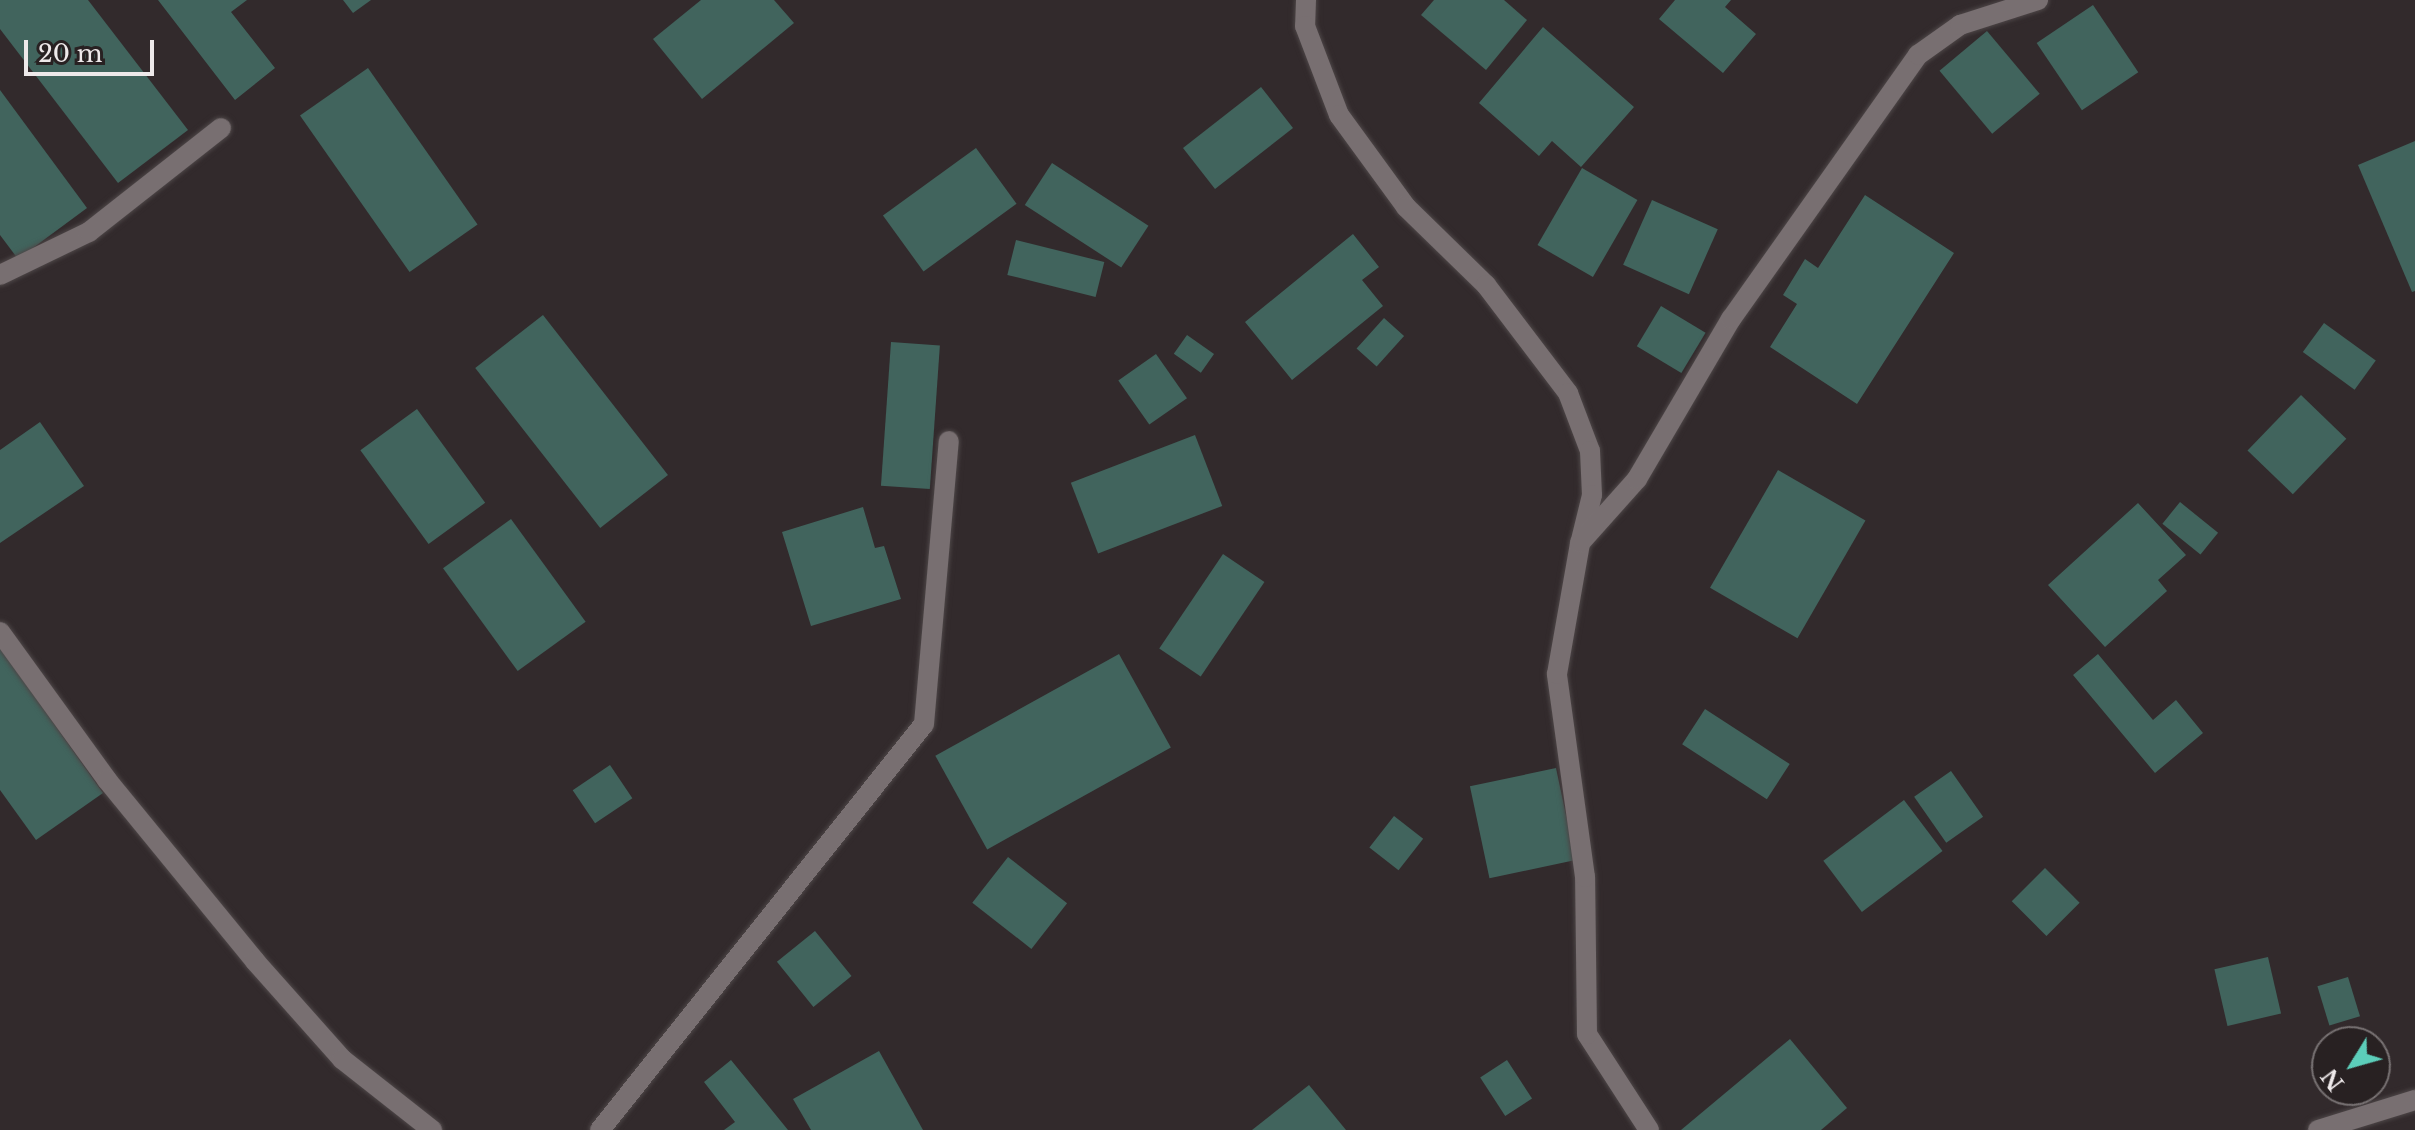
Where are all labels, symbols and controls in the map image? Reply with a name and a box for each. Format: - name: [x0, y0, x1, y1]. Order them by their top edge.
- scale bar: [28, 24, 158, 74]
- text: 20 m: [38, 39, 103, 68]
- north arrow: [2311, 1026, 2391, 1106]
- text: N: [2316, 1063, 2350, 1096]

